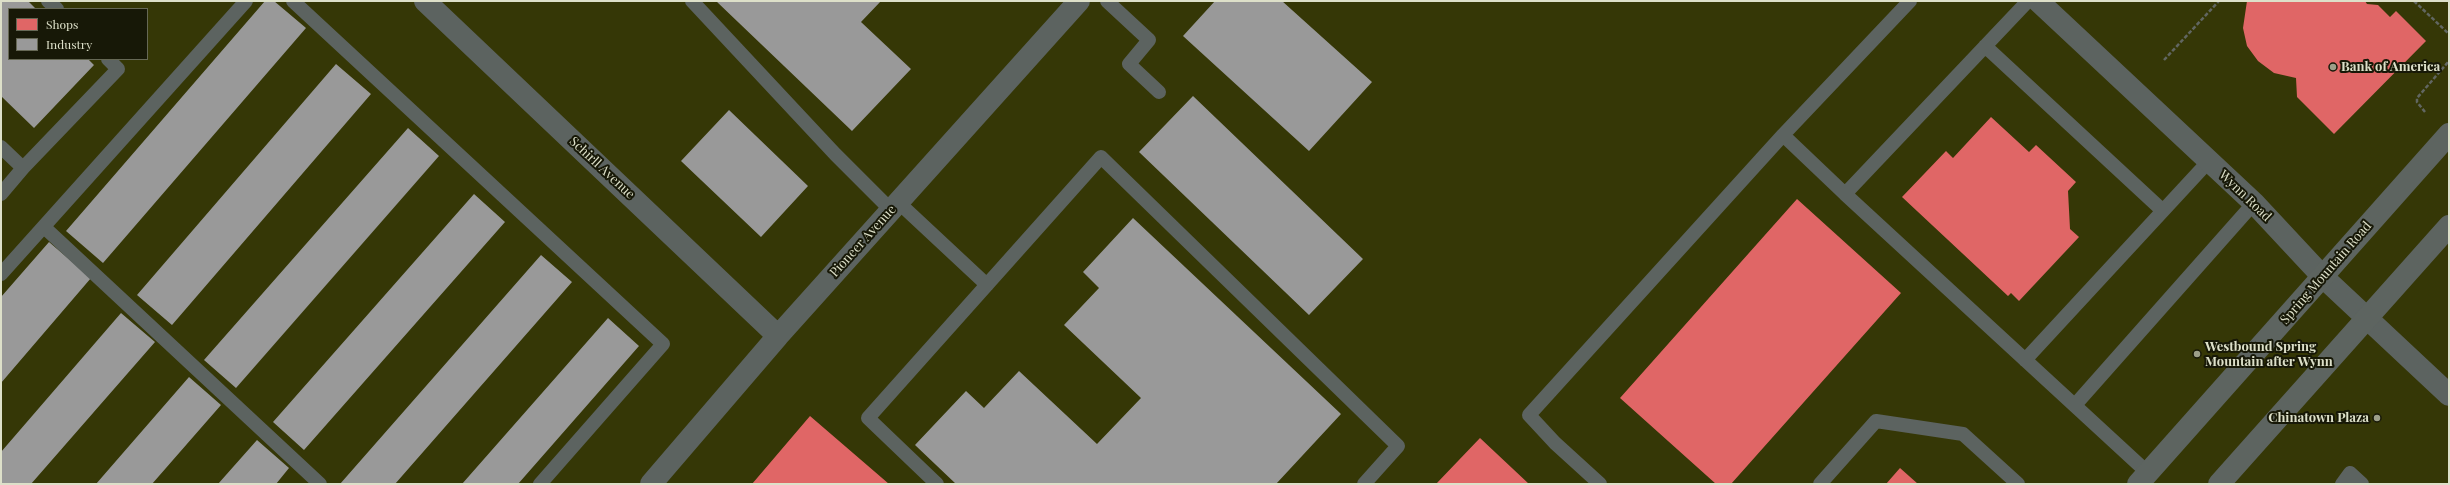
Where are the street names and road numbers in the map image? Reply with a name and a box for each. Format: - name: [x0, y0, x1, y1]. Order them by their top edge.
- street label: Schirll Avenue: [566, 134, 638, 202]
- street label: Wynn Road: [2216, 167, 2274, 225]
- street label: Pioneer Avenue: [827, 202, 899, 280]
- street label: Spring Mountain Road: [2277, 218, 2375, 328]

